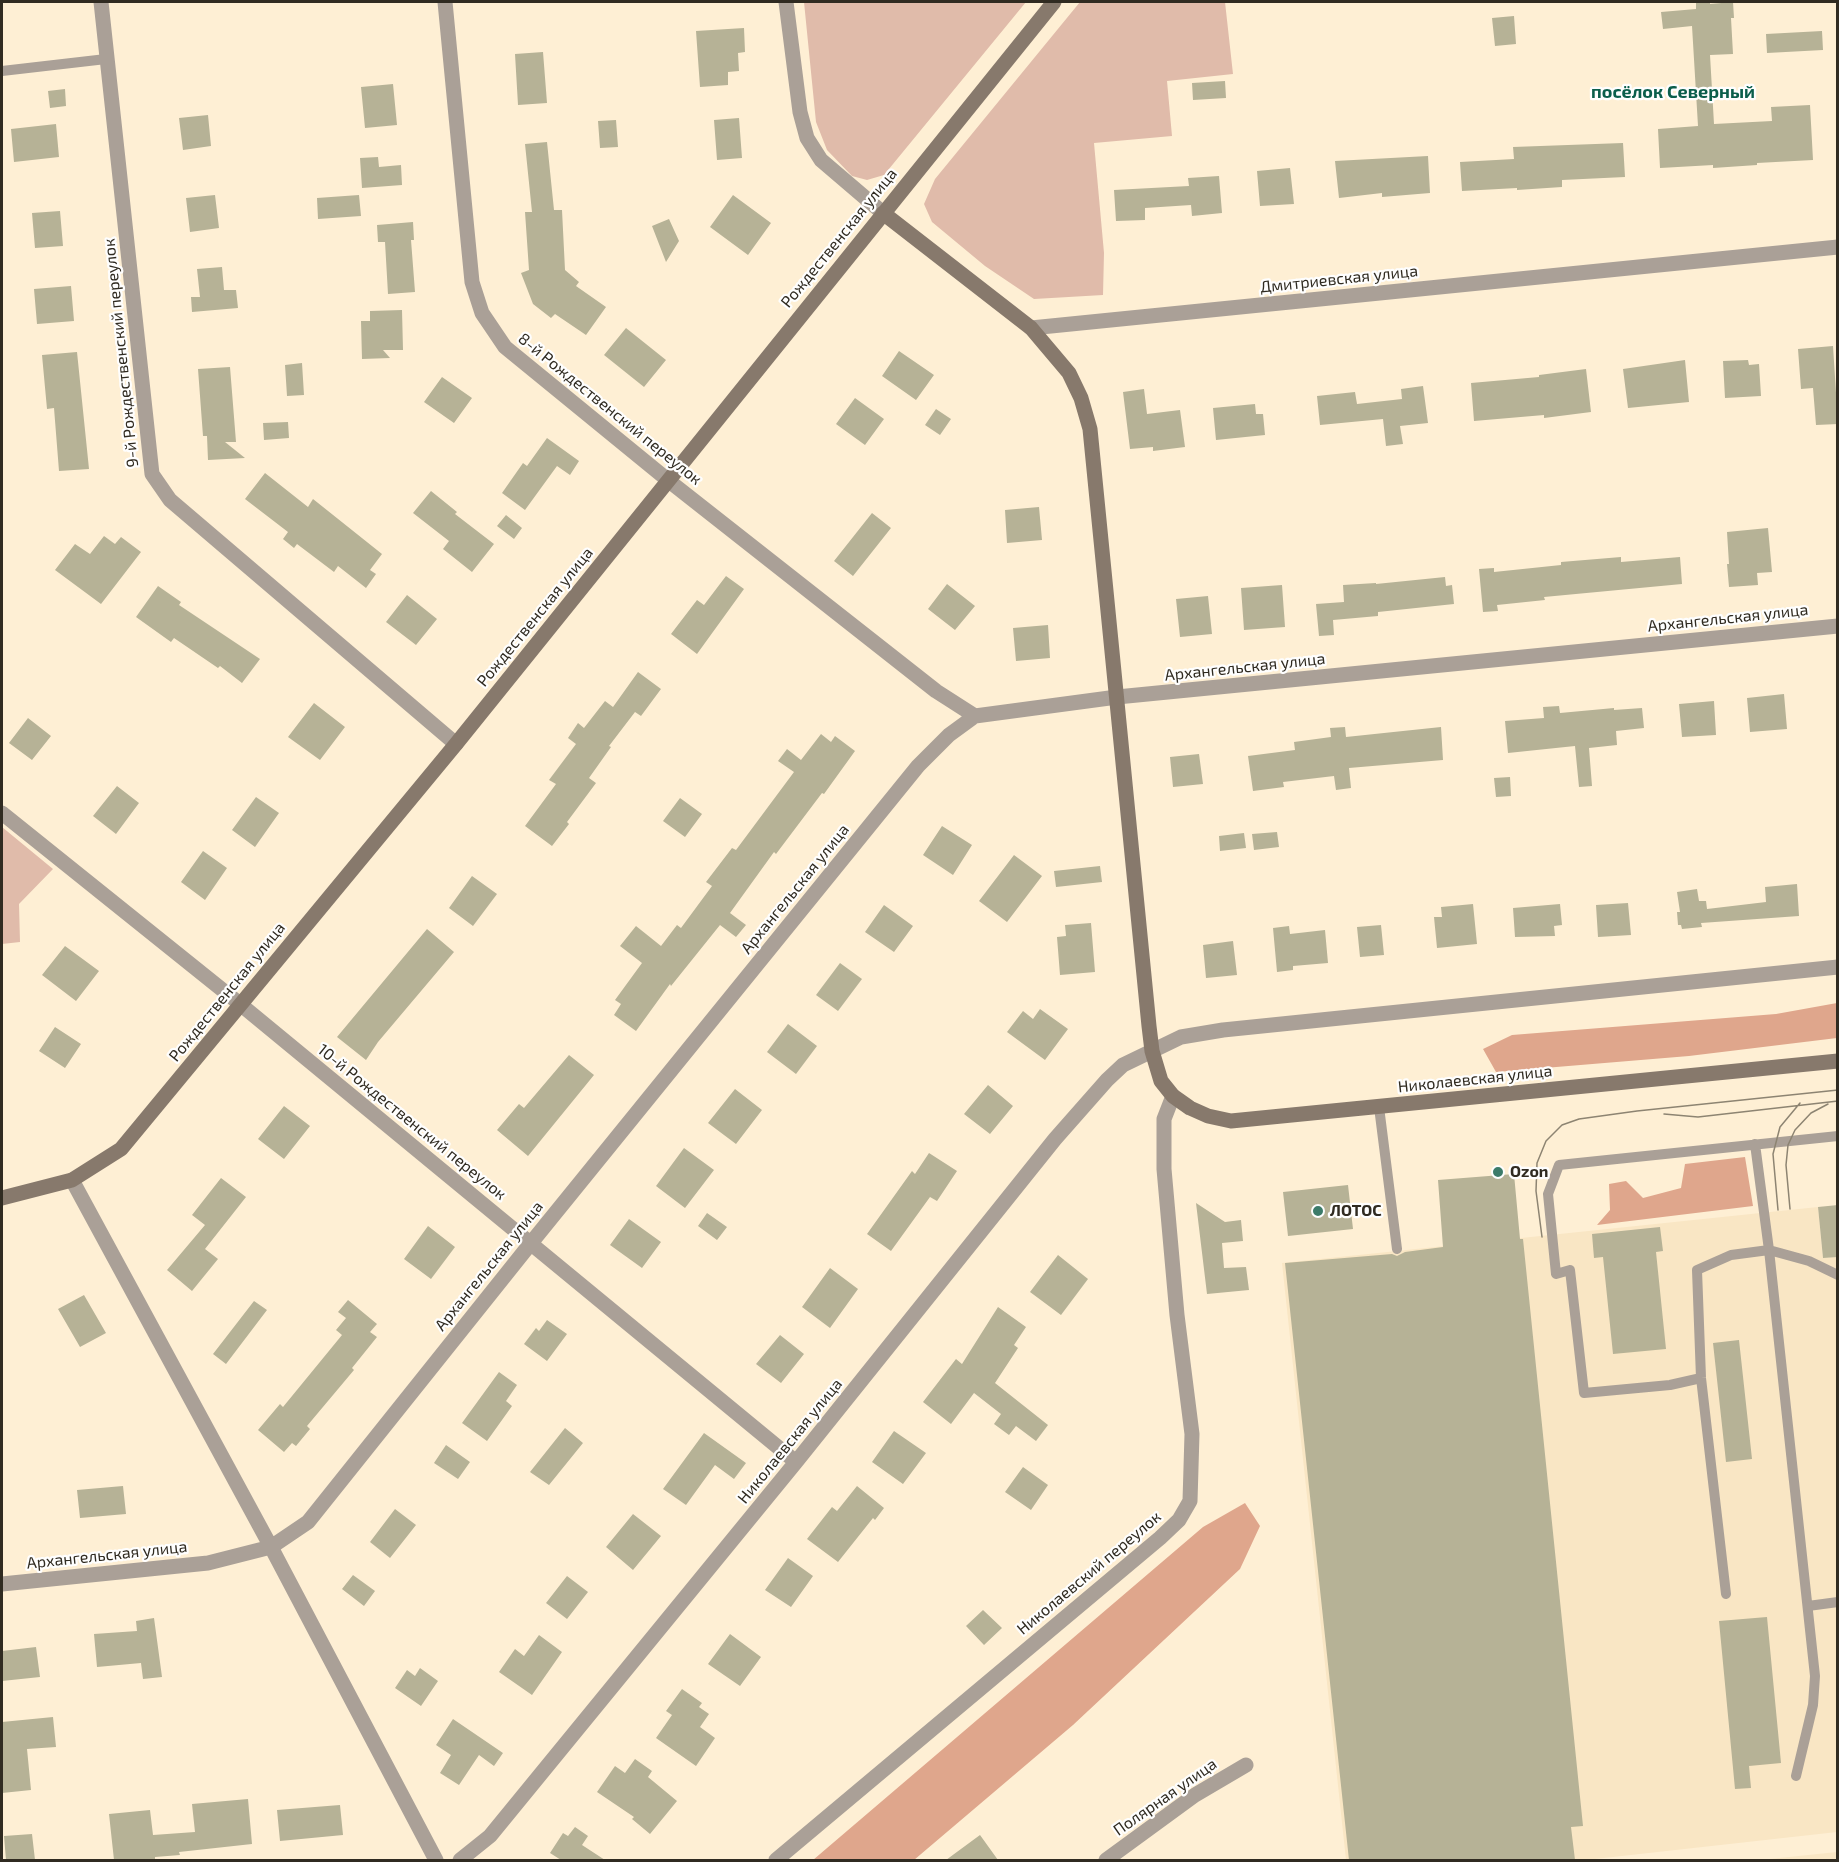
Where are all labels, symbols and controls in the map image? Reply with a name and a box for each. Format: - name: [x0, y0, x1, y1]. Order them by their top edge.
- district label: посёлок Северный: [1591, 81, 1755, 103]
- street label: Рождественская улица: [777, 164, 901, 312]
- street label: 9-й Рождественский переулок: [99, 238, 143, 468]
- street label: Дмитриевская улица: [1259, 261, 1419, 297]
- street label: 8-й Рождественский переулок: [514, 329, 706, 489]
- street label: Рождественская улица: [473, 543, 597, 691]
- street label: Архангельская улица: [1647, 600, 1809, 636]
- street label: Архангельская улица: [1164, 649, 1326, 685]
- street label: Архангельская улица: [737, 820, 853, 958]
- street label: Рождественская улица: [165, 918, 289, 1066]
- street label: 10-й Рождественский переулок: [314, 1040, 510, 1204]
- street label: Николаевская улица: [1397, 1061, 1553, 1097]
- place label: Ozon: [1510, 1162, 1548, 1182]
- marker: Ozon: [1491, 1165, 1505, 1179]
- street label: Архангельская улица: [431, 1197, 547, 1335]
- place label: ЛОТОС: [1330, 1201, 1382, 1221]
- marker: ЛОТОС: [1311, 1204, 1325, 1218]
- street label: Николаевская улица: [734, 1375, 846, 1507]
- street label: Николаевский переулок: [1013, 1507, 1165, 1639]
- street label: Архангельская улица: [26, 1537, 188, 1573]
- street label: Полярная улица: [1110, 1754, 1220, 1840]

